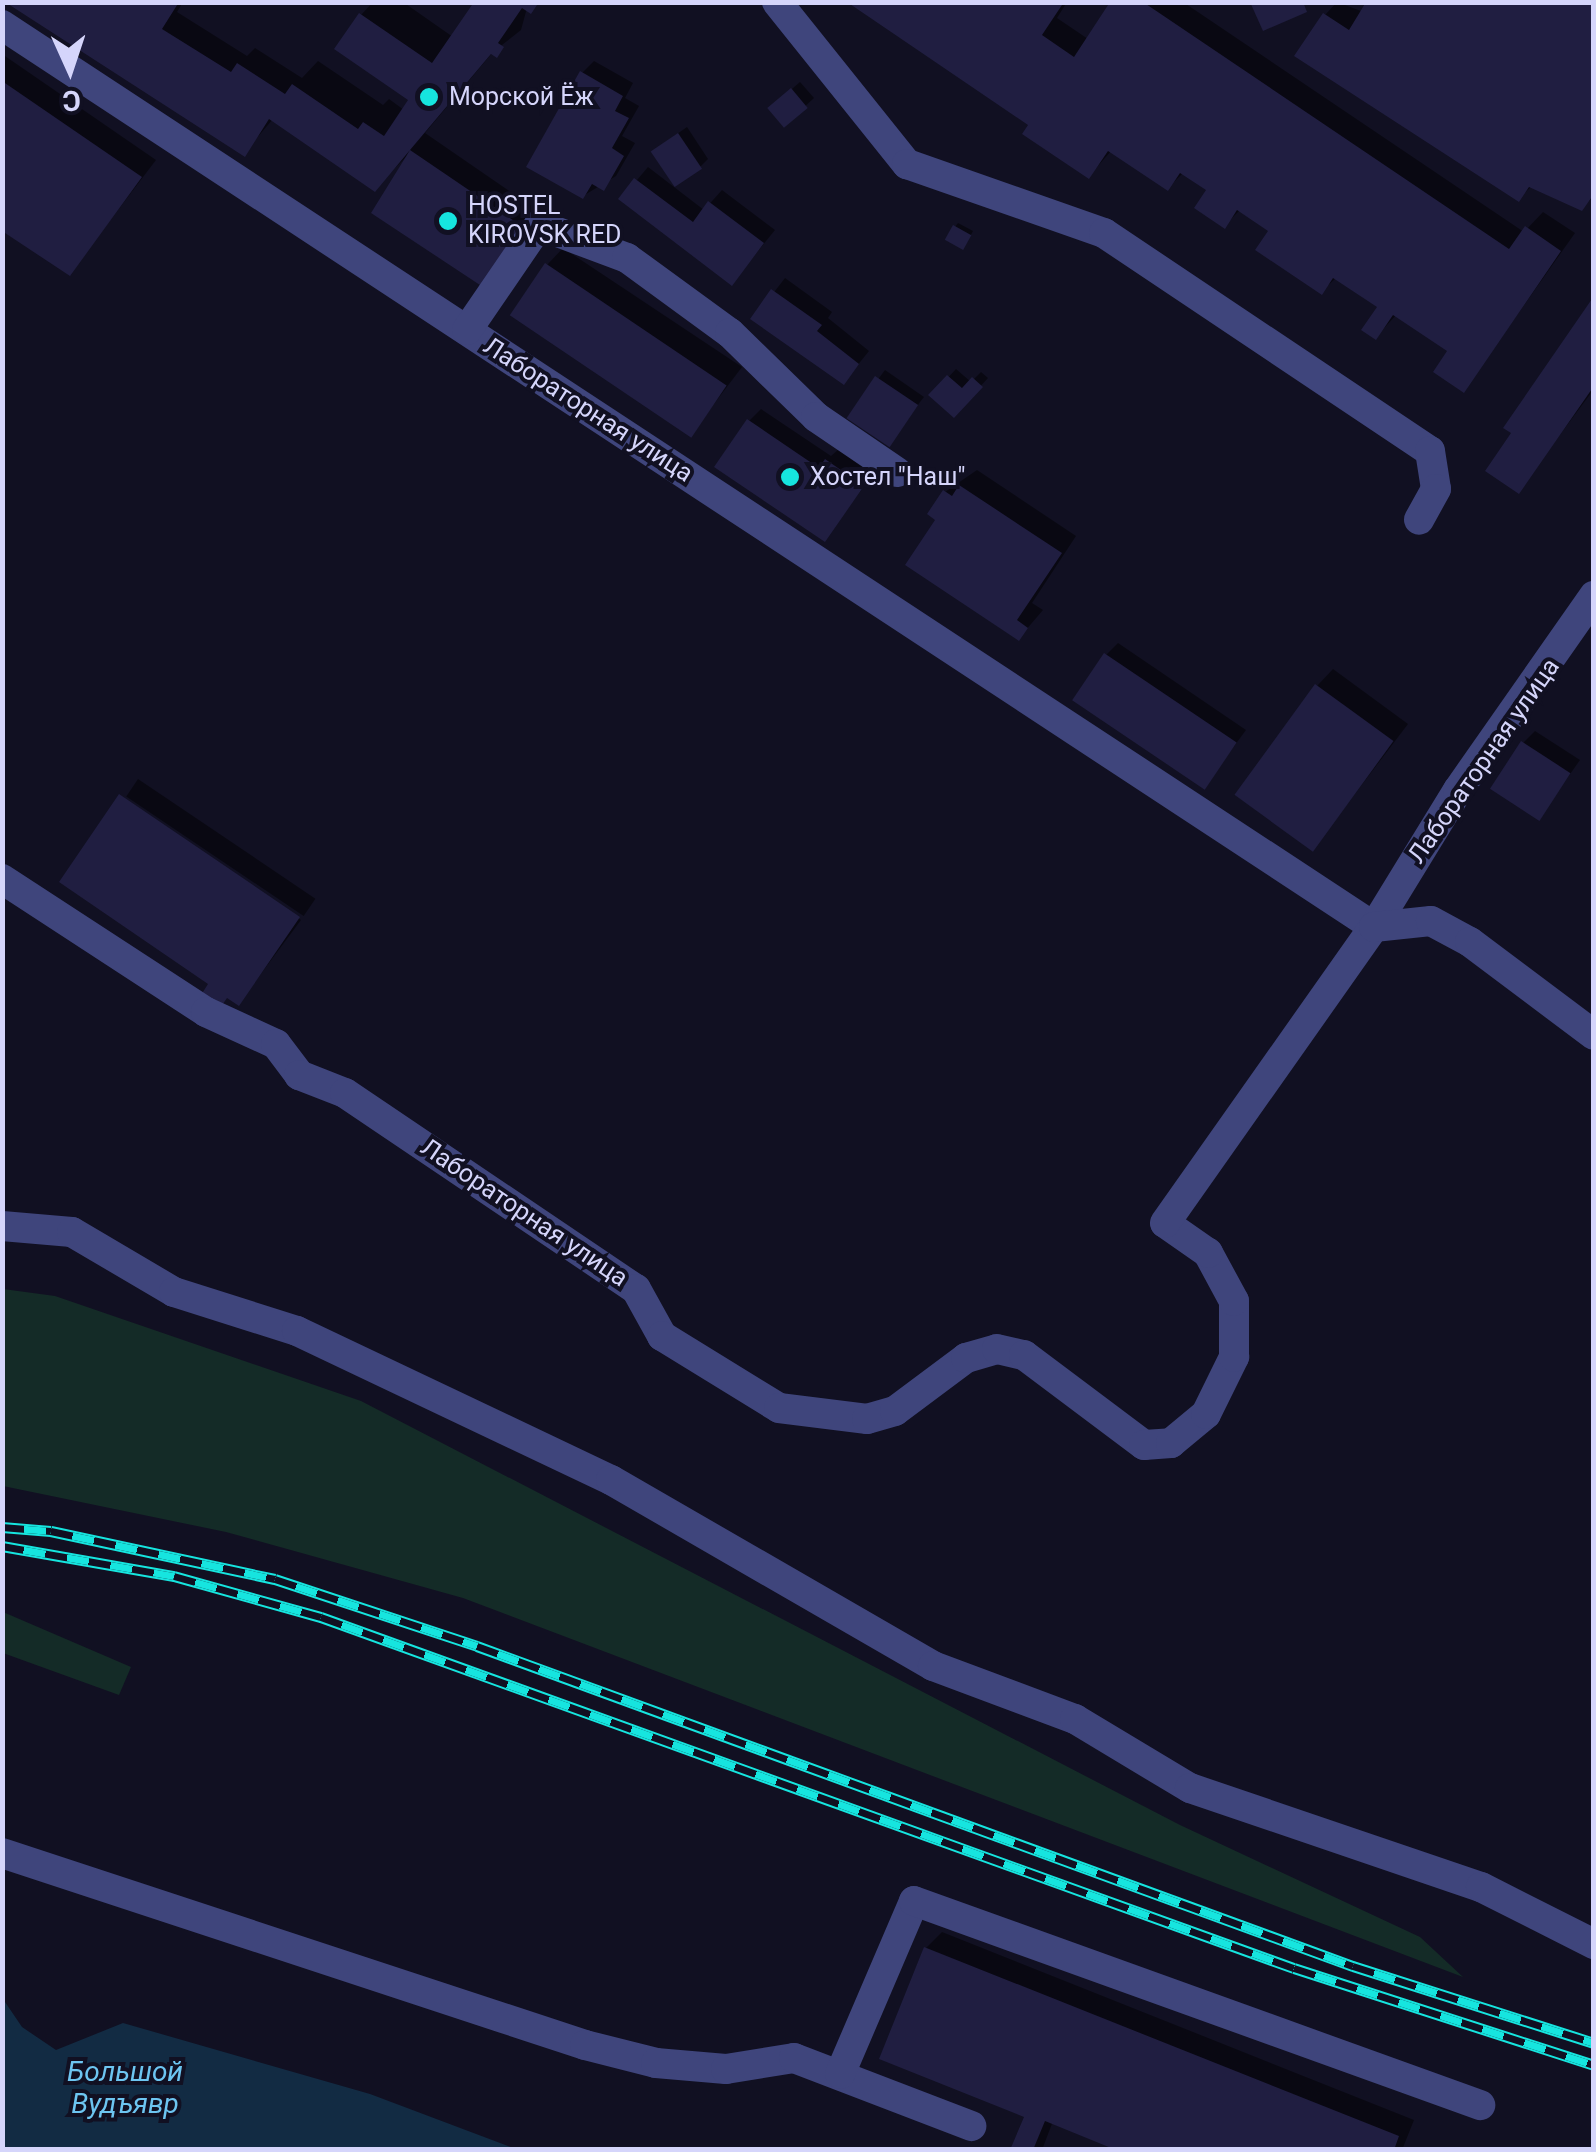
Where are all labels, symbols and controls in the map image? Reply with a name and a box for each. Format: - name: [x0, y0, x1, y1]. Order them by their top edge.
- north arrow: [20, 20, 120, 120]
- place label: Морской Ёж: [449, 82, 594, 112]
- text: С: [62, 84, 82, 117]
- marker: Морской Ёж: [418, 86, 440, 108]
- place label: HOSTEL KIROVSK RED: [468, 192, 621, 251]
- marker: HOSTEL KIROVSK RED: [437, 210, 459, 232]
- street label: Лабораторная улица: [478, 331, 698, 489]
- place label: Хостел "Наш": [810, 462, 965, 492]
- marker: Хостел "Наш": [779, 466, 801, 488]
- street label: Лабораторная улица: [1402, 653, 1566, 869]
- street label: Лабораторная улица: [415, 1133, 633, 1293]
- water label: Большой Вудъявр: [67, 2055, 183, 2121]

